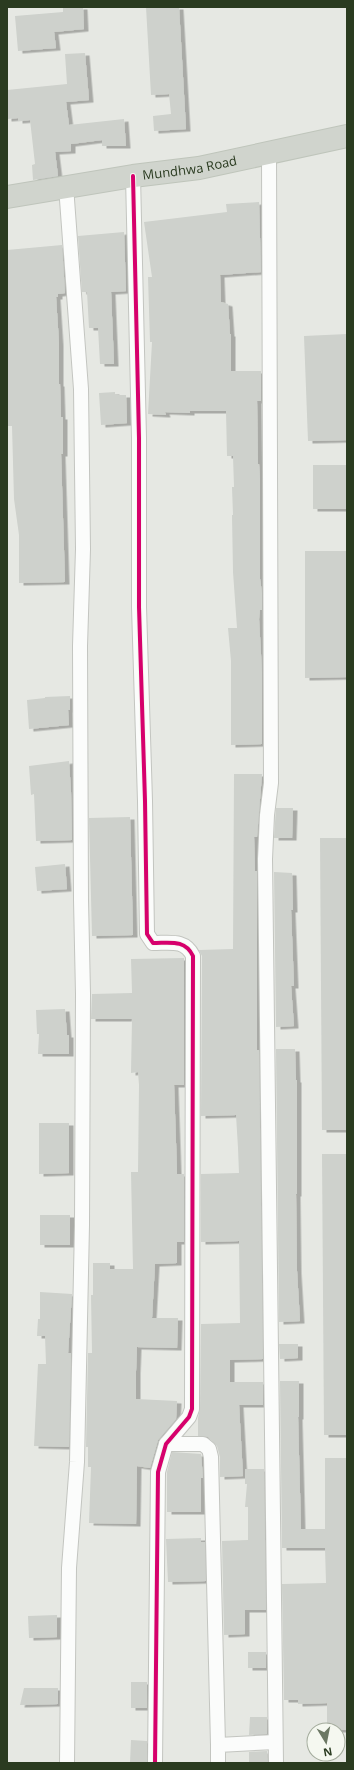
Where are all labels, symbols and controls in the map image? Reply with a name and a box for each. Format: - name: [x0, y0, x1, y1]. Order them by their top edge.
- street label: Mundhwa Road: [141, 151, 239, 184]
- north arrow: [306, 1722, 346, 1762]
- text: N: [322, 1744, 334, 1761]

